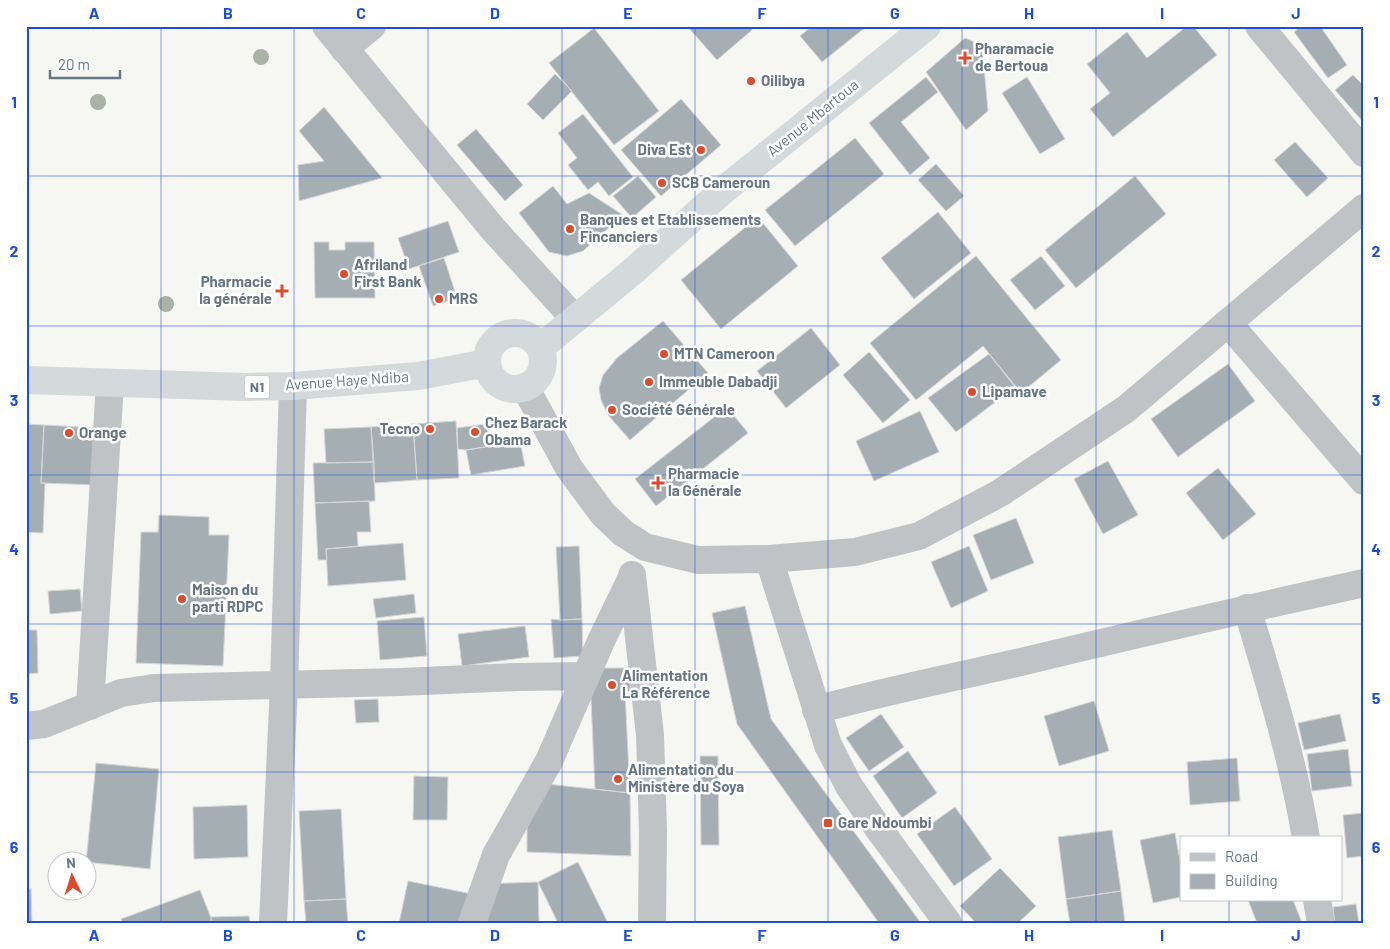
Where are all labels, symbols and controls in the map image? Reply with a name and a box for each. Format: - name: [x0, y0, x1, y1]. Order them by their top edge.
- text: A: [89, 3, 100, 22]
- text: B: [223, 3, 233, 22]
- text: C: [356, 3, 366, 22]
- text: D: [490, 3, 500, 22]
- text: E: [623, 3, 633, 22]
- text: F: [758, 3, 767, 22]
- text: G: [890, 3, 900, 22]
- text: H: [1024, 3, 1034, 22]
- text: I: [1160, 3, 1164, 22]
- text: J: [1291, 3, 1301, 22]
- place label: Pharamacie de Bertoua: [975, 39, 1054, 74]
- scale bar: [50, 48, 120, 80]
- marker: Pharamacie de Bertoua: [959, 52, 971, 64]
- text: 20 m: [58, 55, 90, 73]
- place label: Oilibya: [761, 71, 805, 89]
- marker: Oilibya: [745, 75, 757, 87]
- street label: Avenue Mbartoua: [763, 75, 862, 159]
- text: 1: [11, 92, 17, 111]
- text: 1: [1373, 92, 1379, 111]
- place label: Diva Est: [638, 140, 691, 158]
- marker: Diva Est: [695, 144, 707, 156]
- place label: SCB Cameroun: [672, 173, 770, 191]
- marker: SCB Cameroun: [656, 177, 668, 189]
- place label: Banques et Etablissements Fincanciers: [580, 210, 761, 245]
- marker: Banques et Etablissements Fincanciers: [564, 223, 576, 235]
- text: 2: [10, 241, 19, 260]
- text: 2: [1372, 241, 1381, 260]
- place label: Afriland First Bank: [354, 255, 421, 290]
- marker: Afriland First Bank: [338, 268, 350, 280]
- place label: Pharmacie la générale: [199, 272, 272, 307]
- marker: Pharmacie la générale: [276, 285, 288, 297]
- place label: MRS: [449, 289, 478, 307]
- marker: MRS: [433, 293, 445, 305]
- place label: MTN Cameroon: [674, 344, 775, 362]
- marker: MTN Cameroon: [658, 348, 670, 360]
- street label: Avenue Haye Ndiba: [285, 367, 409, 393]
- place label: Immeuble Dabadji: [659, 372, 778, 390]
- road number: N1: [244, 376, 270, 398]
- marker: Immeuble Dabadji: [643, 376, 655, 388]
- place label: Lipamave: [982, 382, 1047, 400]
- marker: Lipamave: [966, 386, 978, 398]
- text: 3: [10, 390, 18, 409]
- text: 3: [1372, 390, 1380, 409]
- place label: Société Générale: [622, 400, 735, 418]
- marker: Société Générale: [606, 404, 618, 416]
- place label: Chez Barack Obama: [485, 413, 567, 448]
- place label: Tecno: [380, 419, 420, 437]
- place label: Orange: [79, 423, 127, 441]
- marker: Tecno: [424, 423, 436, 435]
- marker: Chez Barack Obama: [469, 426, 481, 438]
- marker: Orange: [63, 427, 75, 439]
- place label: Pharmacie la Générale: [668, 464, 742, 499]
- marker: Pharmacie la Générale: [652, 477, 664, 489]
- text: 4: [9, 539, 19, 558]
- text: 4: [1371, 539, 1381, 558]
- place label: Maison du parti RDPC: [192, 580, 263, 615]
- marker: Maison du parti RDPC: [176, 593, 188, 605]
- place label: Alimentation La Référence: [622, 666, 710, 701]
- marker: Alimentation La Référence: [606, 679, 618, 691]
- text: 5: [10, 688, 19, 707]
- text: 5: [1372, 688, 1381, 707]
- place label: Alimentation du Ministère du Soya: [628, 760, 744, 795]
- marker: Alimentation du Ministère du Soya: [612, 773, 624, 785]
- place label: Gare Ndoumbi: [838, 813, 932, 831]
- marker: Gare Ndoumbi: [822, 817, 834, 829]
- legend: [1180, 836, 1342, 902]
- text: 6: [10, 837, 19, 856]
- text: 6: [1372, 837, 1381, 856]
- text: Road: [1225, 847, 1258, 865]
- north arrow: [48, 852, 98, 902]
- text: N: [66, 854, 76, 871]
- text: Building: [1225, 871, 1278, 889]
- text: A: [89, 925, 100, 944]
- text: B: [223, 925, 233, 944]
- text: C: [356, 925, 366, 944]
- text: D: [490, 925, 500, 944]
- text: E: [623, 925, 633, 944]
- text: F: [758, 925, 767, 944]
- text: G: [890, 925, 900, 944]
- text: H: [1024, 925, 1034, 944]
- text: I: [1160, 925, 1164, 944]
- text: J: [1291, 925, 1301, 944]

